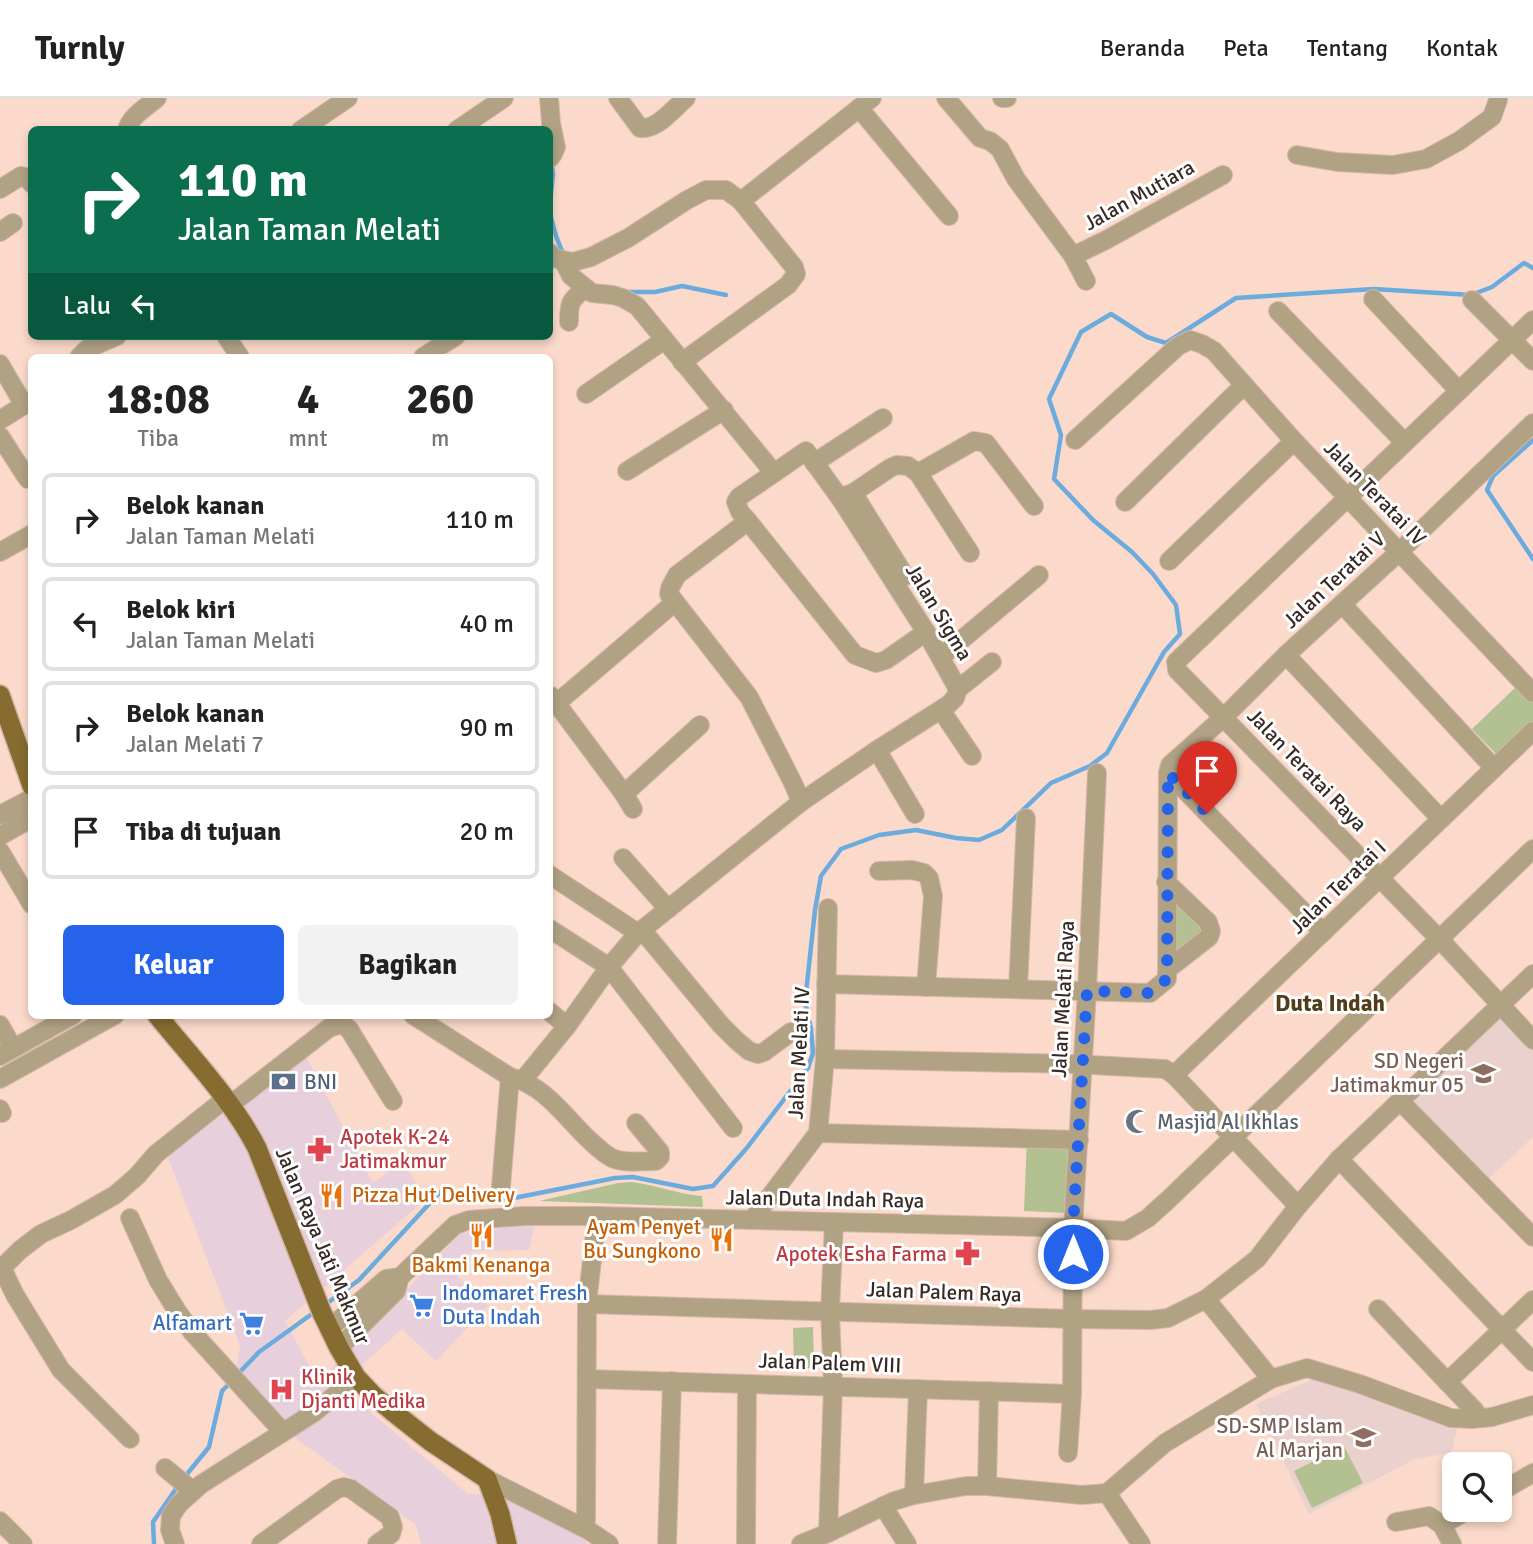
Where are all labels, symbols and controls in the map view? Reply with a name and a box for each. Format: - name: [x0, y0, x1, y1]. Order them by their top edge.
- text: Turnly: [35, 28, 125, 69]
- text: Beranda: [1100, 33, 1185, 63]
- text: Peta: [1223, 33, 1269, 63]
- text: Tentang: [1307, 33, 1388, 63]
- text: Kontak: [1426, 33, 1498, 63]
- text: 110 m: [178, 150, 308, 210]
- icon: right: [63, 154, 154, 245]
- street label: Jalan Mutiara: [1079, 154, 1199, 236]
- text: Jalan Taman Melati: [178, 210, 441, 249]
- icon: left: [125, 287, 163, 325]
- text: Lalu: [63, 290, 111, 322]
- text: 18:08: [107, 374, 210, 425]
- text: 4: [297, 374, 319, 425]
- text: 260: [406, 374, 474, 425]
- text: Tiba: [138, 424, 179, 453]
- text: mnt: [289, 424, 327, 453]
- text: m: [431, 424, 449, 453]
- street label: Jalan Teratai IV: [1318, 435, 1432, 551]
- text: Belok kanan: [126, 490, 264, 522]
- icon: right: [67, 501, 105, 539]
- text: 110 m: [445, 504, 514, 536]
- text: Jalan Taman Melati: [126, 522, 315, 551]
- street label: Jalan Teratai V: [1278, 526, 1390, 634]
- street label: Jalan Sigma: [900, 559, 978, 665]
- text: Belok kiri: [126, 594, 235, 626]
- icon: left: [67, 605, 105, 643]
- text: 40 m: [459, 608, 514, 640]
- text: Jalan Taman Melati: [126, 626, 315, 655]
- text: Belok kanan: [126, 698, 264, 730]
- street label: Jalan Teratai Raya: [1242, 703, 1372, 837]
- icon: right: [67, 709, 105, 747]
- text: 90 m: [459, 712, 514, 744]
- text: Jalan Melati 7: [126, 730, 264, 759]
- pin: [1177, 741, 1237, 813]
- icon: arrive: [1188, 752, 1226, 790]
- icon: arrive: [67, 813, 105, 851]
- text: Tiba di tujuan: [126, 816, 281, 848]
- text: 20 m: [459, 816, 514, 848]
- street label: Jalan Teratai I: [1284, 835, 1392, 939]
- street label: Jalan Melati Raya: [1046, 920, 1080, 1078]
- button: Keluar: [63, 925, 284, 1005]
- button: Bagikan: [298, 925, 518, 1005]
- street label: Jalan Melati IV: [783, 986, 815, 1120]
- district label: Duta Indah: [1275, 989, 1385, 1018]
- place label: SD Negeri Jatimakmur 05: [1330, 1048, 1464, 1098]
- school or university icon: SD Negeri Jatimakmur 05: [1470, 1059, 1498, 1087]
- bank icon: BNI: [270, 1068, 298, 1096]
- place label: BNI: [304, 1069, 337, 1095]
- mosque icon: Masjid Al Ikhlas: [1123, 1108, 1151, 1136]
- place label: Masjid Al Ikhlas: [1157, 1109, 1299, 1135]
- place label: Apotek K-24 Jatimakmur: [340, 1124, 450, 1174]
- pharmacy icon: Apotek K-24 Jatimakmur: [306, 1135, 334, 1163]
- street label: Jalan Raya Jati Makmur: [270, 1144, 376, 1349]
- restaurant icon: Pizza Hut Delivery: [318, 1181, 346, 1209]
- place label: Pizza Hut Delivery: [352, 1182, 515, 1208]
- street label: Jalan Duta Indah Raya: [725, 1184, 925, 1214]
- place label: Ayam Penyet Bu Sungkono: [583, 1214, 701, 1264]
- position arrow: [1036, 1217, 1110, 1291]
- restaurant icon: Bakmi Kenanga: [467, 1222, 495, 1250]
- restaurant icon: Ayam Penyet Bu Sungkono: [707, 1225, 735, 1253]
- pharmacy icon: Apotek Esha Farma: [953, 1240, 981, 1268]
- place label: Apotek Esha Farma: [776, 1241, 947, 1267]
- place label: Bakmi Kenanga: [412, 1252, 550, 1278]
- street label: Jalan Palem Raya: [866, 1276, 1022, 1308]
- place label: Indomaret Fresh Duta Indah: [442, 1280, 588, 1330]
- supermarket icon: Indomaret Fresh Duta Indah: [408, 1291, 436, 1319]
- supermarket icon: Alfamart: [238, 1309, 266, 1337]
- place label: Alfamart: [153, 1310, 232, 1336]
- street label: Jalan Palem VIII: [758, 1348, 902, 1378]
- place label: Klinik Djanti Medika: [301, 1364, 426, 1414]
- hospital icon: Klinik Djanti Medika: [267, 1375, 295, 1403]
- place label: SD-SMP Islam Al Marjan: [1217, 1413, 1343, 1463]
- school or university icon: SD-SMP Islam Al Marjan: [1349, 1424, 1377, 1452]
- map controls: [1442, 1452, 1512, 1522]
- button: search: [1442, 1452, 1512, 1522]

